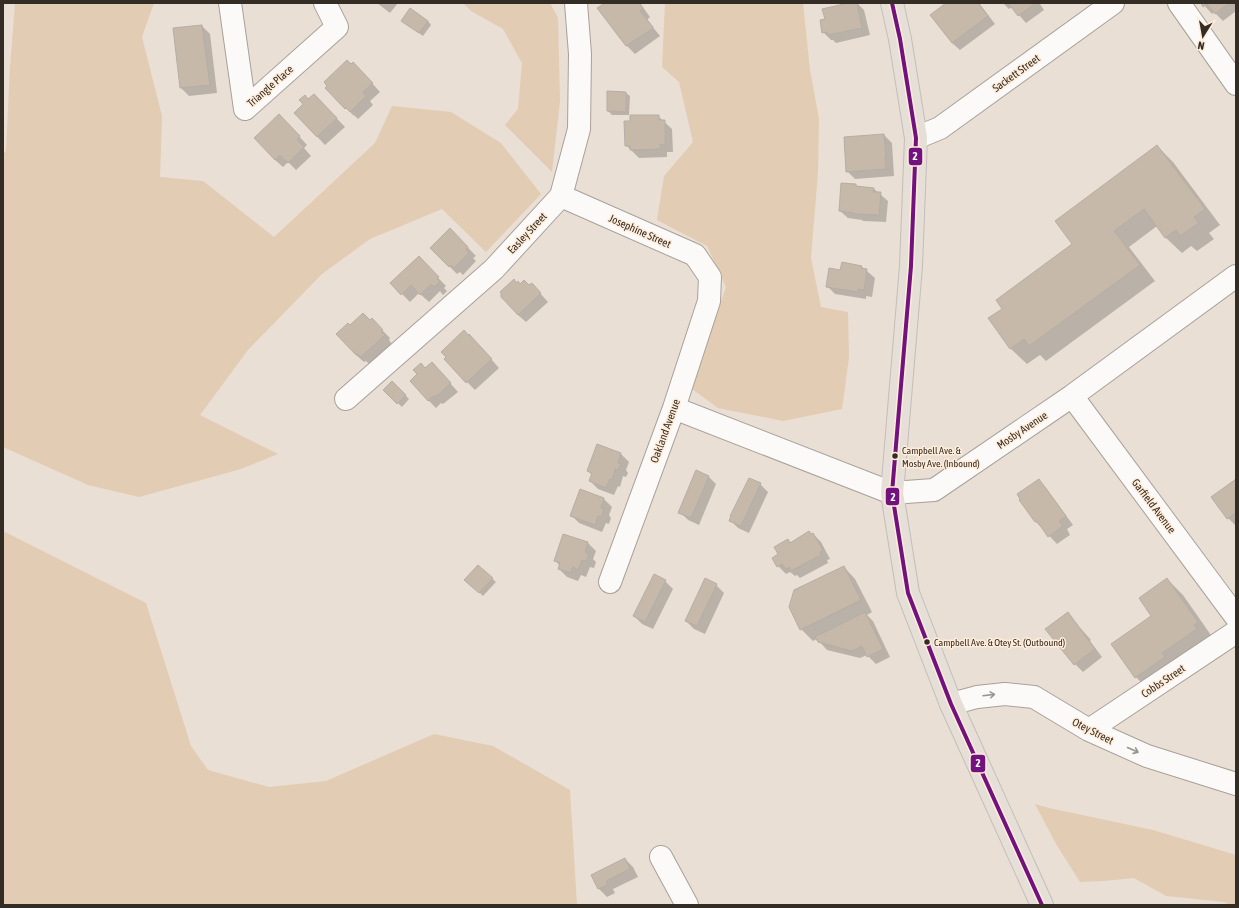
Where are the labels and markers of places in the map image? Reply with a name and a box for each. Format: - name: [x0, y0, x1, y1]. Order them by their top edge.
- place label: Campbell Ave. & Mosby Ave. (Inbound): [902, 445, 980, 469]
- marker: Campbell Ave. & Mosby Ave. (Inbound): [890, 451, 900, 461]
- marker: Campbell Ave. & Otey St. (Outbound): [922, 637, 932, 647]
- place label: Campbell Ave. & Otey St. (Outbound): [934, 637, 1065, 648]

